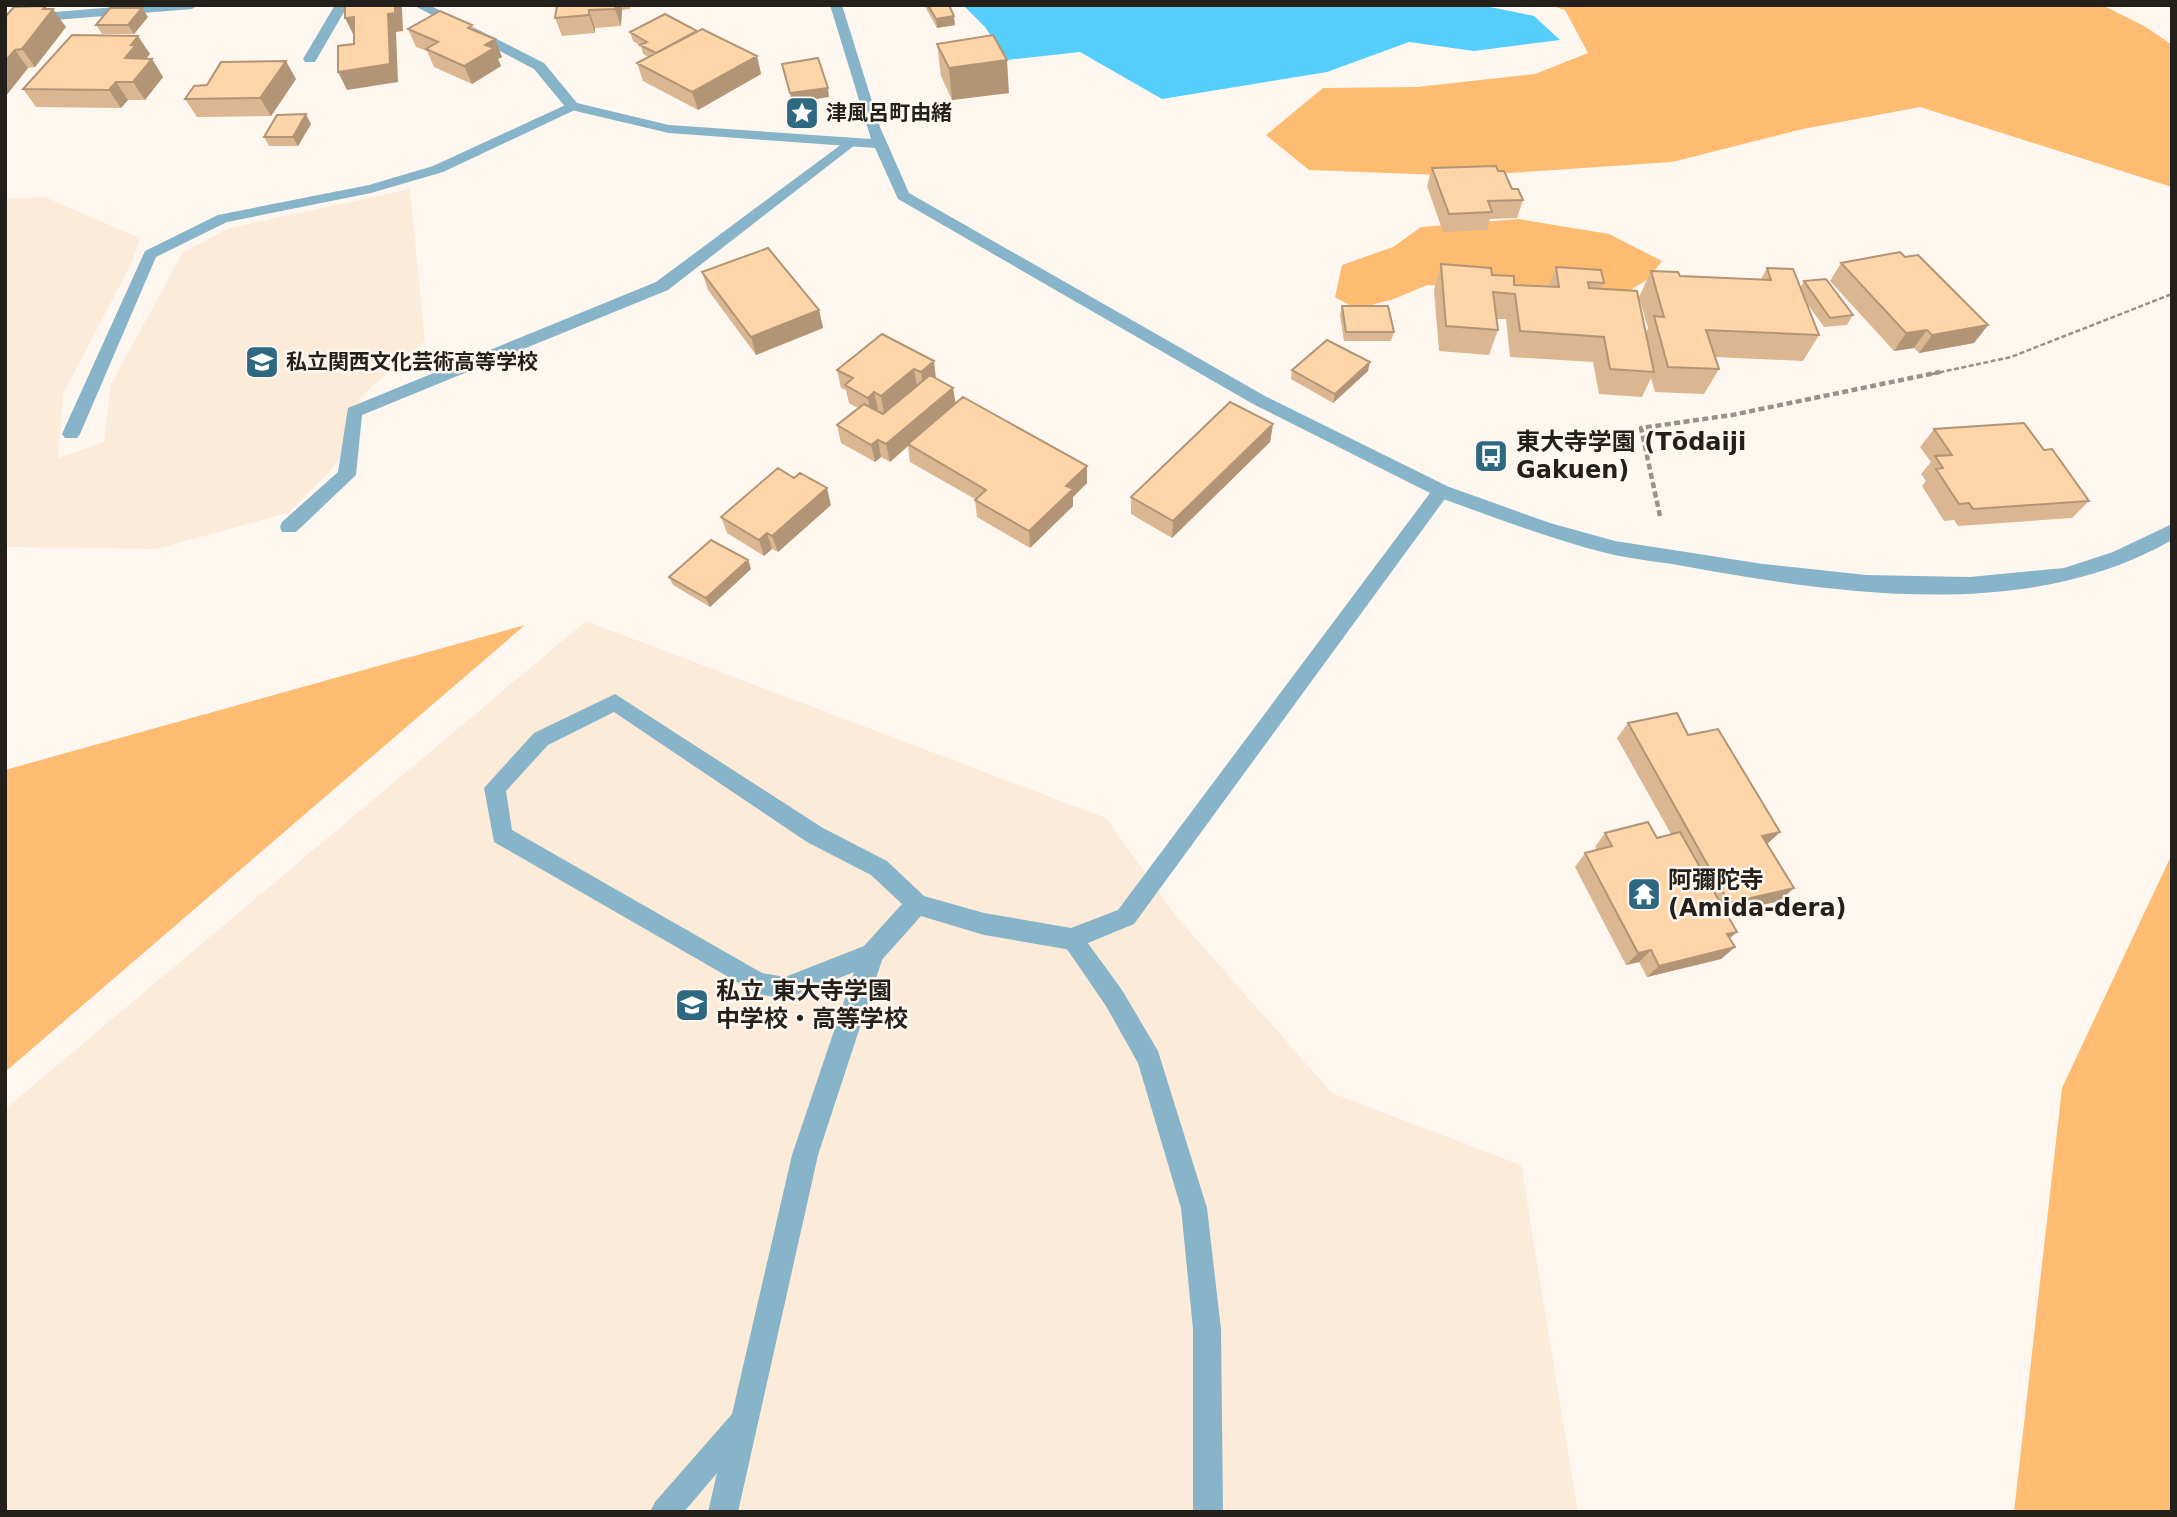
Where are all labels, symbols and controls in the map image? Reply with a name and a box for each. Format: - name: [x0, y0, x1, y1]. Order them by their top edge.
- place icon: 津風呂町由緒: [783, 94, 821, 132]
- place label: 津風呂町由緒: [826, 101, 952, 125]
- school or university icon: 私立関西文化芸術高等学校: [243, 343, 281, 381]
- place label: 私立関西文化芸術高等学校: [286, 350, 538, 374]
- place label: 東大寺学園 (Tōdaiji Gakuen): [1516, 428, 1746, 484]
- bus stop icon: 東大寺学園 (Tōdaiji Gakuen): [1472, 437, 1510, 475]
- place label: 阿彌陀寺 (Amida-dera): [1668, 866, 1847, 922]
- temple icon: 阿彌陀寺 (Amida-dera): [1625, 875, 1663, 913]
- place label: 私立 東大寺学園 中学校・高等学校: [716, 977, 908, 1033]
- school or university icon: 私立 東大寺学園 中学校・高等学校: [673, 986, 711, 1024]

